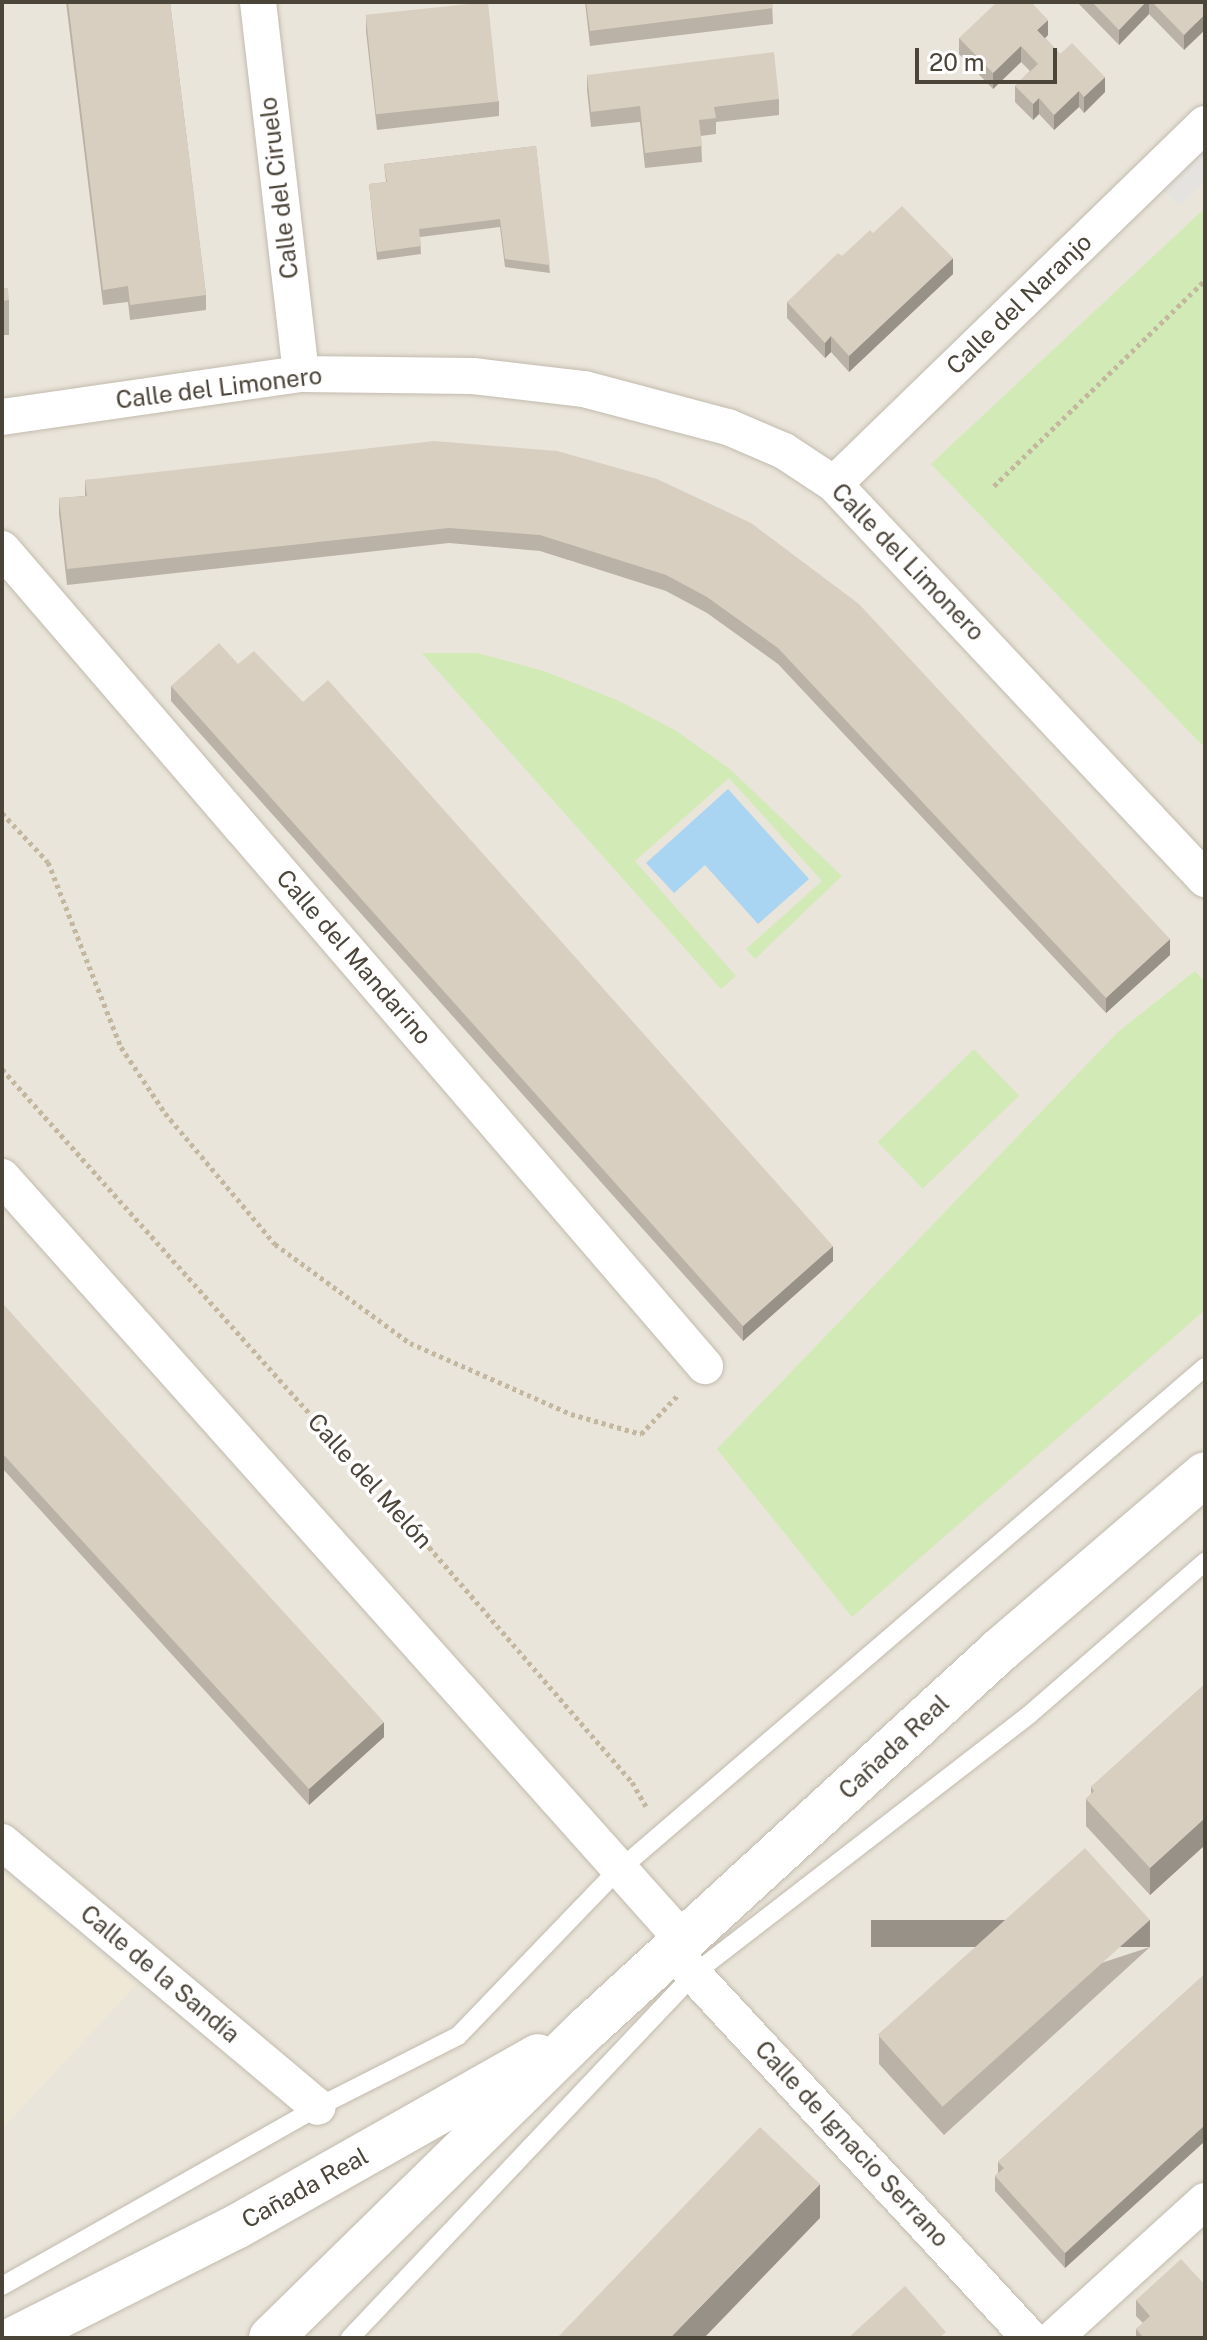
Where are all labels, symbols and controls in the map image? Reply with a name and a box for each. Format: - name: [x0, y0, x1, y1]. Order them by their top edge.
- scale bar: [919, 32, 1061, 82]
- text: 20 m: [929, 48, 985, 76]
- street label: Calle del Ciruelo: [254, 95, 304, 281]
- street label: Calle del Naranjo: [940, 227, 1098, 381]
- street label: Calle del Limonero: [114, 361, 324, 415]
- street label: Calle del Limonero: [825, 477, 991, 647]
- street label: Calle del Mandarino: [270, 864, 438, 1050]
- street label: Calle del Melón: [302, 1407, 438, 1555]
- street label: Cañada Real: [833, 1689, 955, 1805]
- street label: Calle de la Sandía: [74, 1899, 246, 2049]
- street label: Calle de Ignacio Serrano: [749, 2035, 955, 2253]
- street label: Cañada Real: [237, 2141, 373, 2235]

